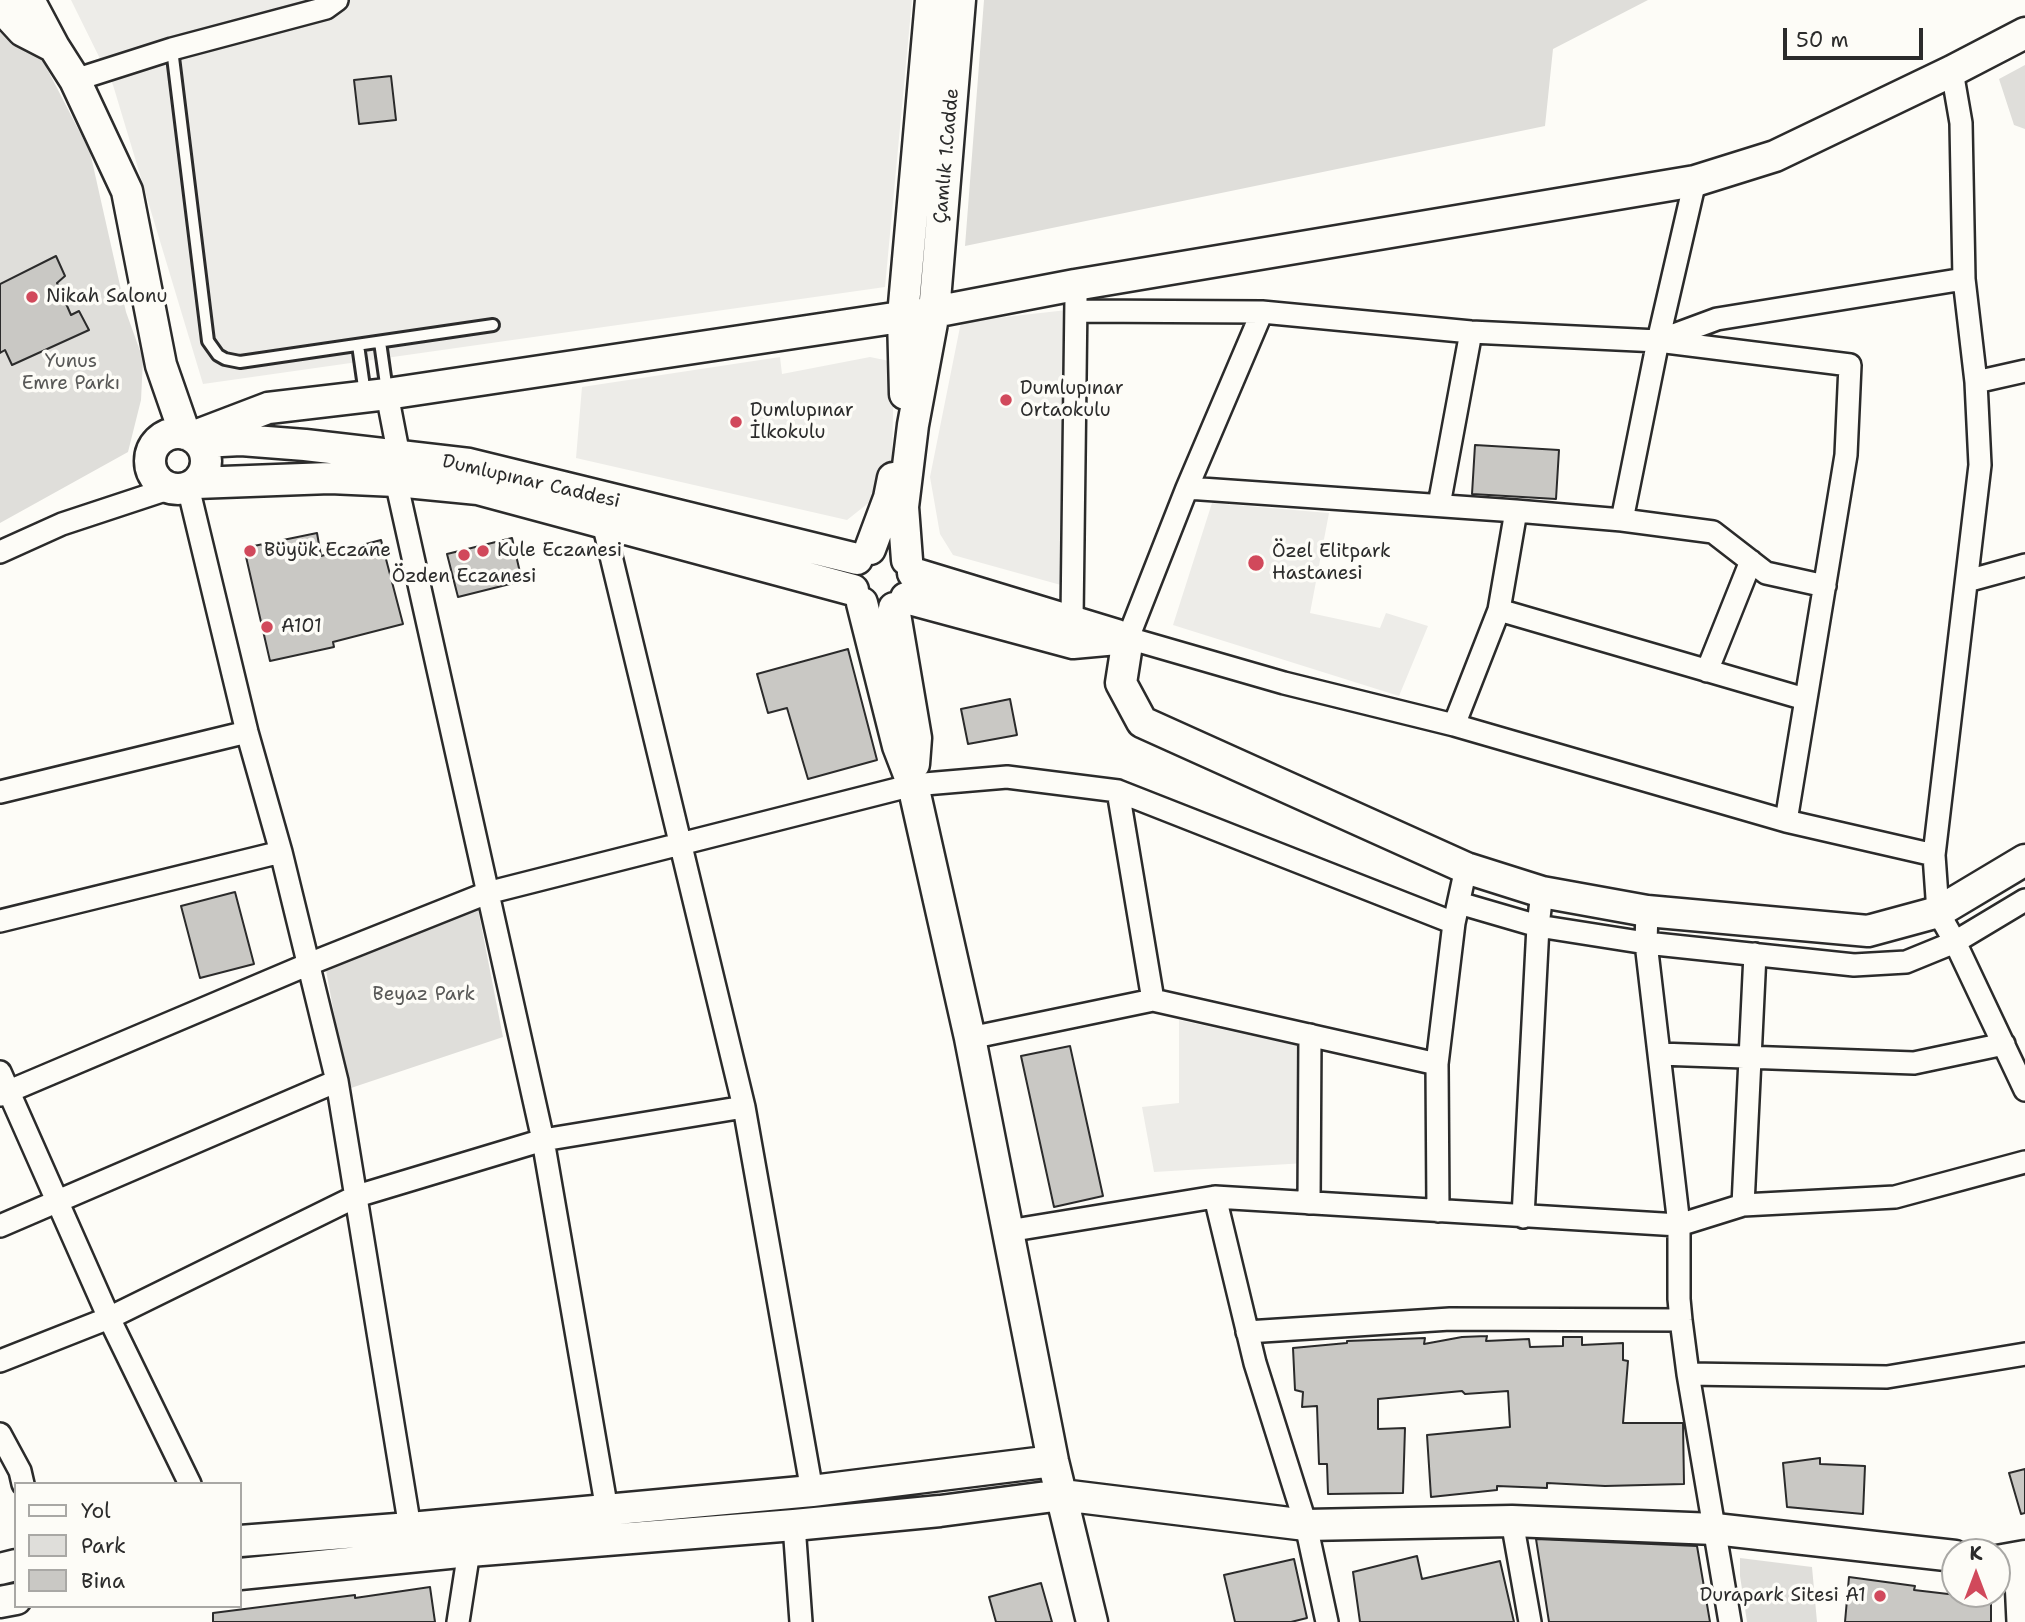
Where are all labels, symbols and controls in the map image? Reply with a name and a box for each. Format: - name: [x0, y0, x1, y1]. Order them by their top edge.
- scale bar: [1787, 14, 1927, 58]
- text: 50 m: [1796, 26, 1849, 54]
- street label: Çamlık 1.Cadde: [930, 87, 964, 225]
- place label: Nikah Salonu: [46, 286, 167, 308]
- marker: Nikah Salonu: [24, 289, 40, 305]
- park label: Yunus Emre Parkı: [22, 351, 120, 395]
- place label: Dumlupınar Ortaokulu: [1020, 378, 1124, 422]
- marker: Dumlupınar Ortaokulu: [998, 392, 1014, 408]
- place label: Dumlupınar İlkokulu: [750, 400, 854, 444]
- marker: Dumlupınar İlkokulu: [728, 414, 744, 430]
- street label: Dumlupınar Caddesi: [440, 450, 622, 514]
- place label: Büyük Eczane: [264, 540, 391, 562]
- place label: Kule Eczanesi: [497, 540, 622, 562]
- place label: Özel Elitpark Hastanesi: [1272, 541, 1391, 585]
- marker: Büyük Eczane: [242, 543, 258, 559]
- marker: Kule Eczanesi: [475, 543, 491, 559]
- marker: Özden Eczanesi: [456, 547, 472, 563]
- marker: Özel Elitpark Hastanesi: [1246, 553, 1266, 573]
- place label: Özden Eczanesi: [392, 566, 536, 588]
- place label: A101: [281, 616, 322, 638]
- marker: A101: [259, 619, 275, 635]
- park label: Beyaz Park: [373, 984, 475, 1006]
- legend: [14, 1482, 242, 1608]
- text: Yol: [81, 1497, 111, 1525]
- text: Park: [81, 1532, 126, 1560]
- north arrow: [1941, 1538, 2011, 1608]
- text: K: [1970, 1541, 1982, 1566]
- text: Bina: [81, 1567, 125, 1595]
- place label: Durapark Sitesi A1: [1700, 1585, 1866, 1607]
- marker: Durapark Sitesi A1: [1872, 1588, 1888, 1604]

